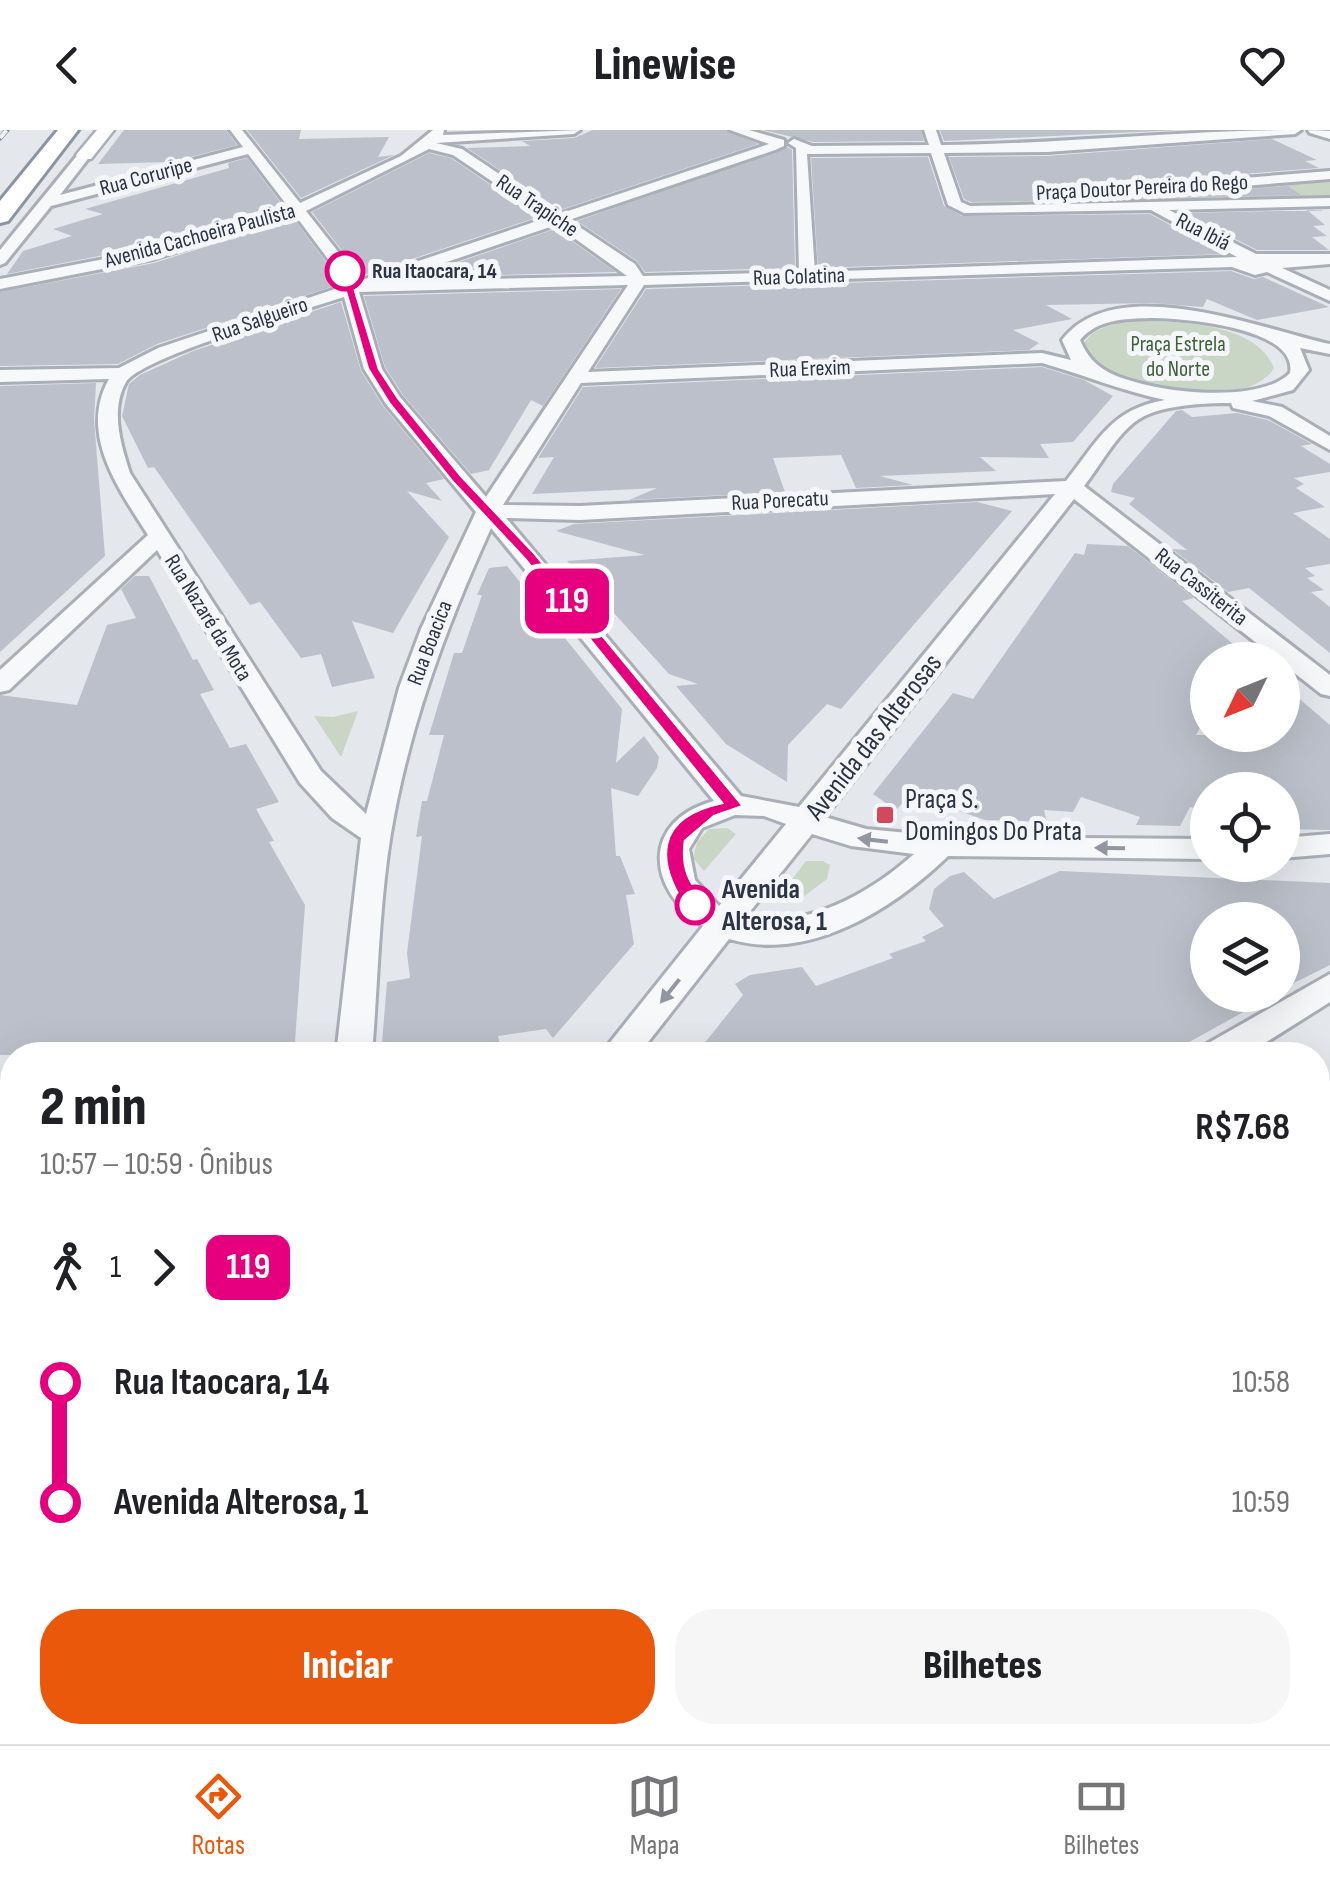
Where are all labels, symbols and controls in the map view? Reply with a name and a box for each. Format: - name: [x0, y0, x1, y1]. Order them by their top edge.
- icon: back: [40, 38, 95, 93]
- text: Linewise: [594, 38, 736, 93]
- icon: heart: [1235, 38, 1290, 93]
- street label: Rua Coruripe: [97, 152, 195, 202]
- street label: Rua Trapiche: [491, 169, 583, 243]
- street label: Praça Doutor Pereira do Rego: [1035, 169, 1249, 207]
- street label: Avenida Cachoeira Paulista: [101, 198, 298, 275]
- street label: Rua Ibiá: [1171, 207, 1235, 257]
- marker: Rua Itaocara, 14: [326, 252, 364, 290]
- place label: Rua Itaocara, 14: [372, 258, 497, 285]
- street label: Rua Colatina: [752, 262, 846, 292]
- street label: Rua Salgueiro: [209, 291, 311, 349]
- park label: Praça Estrela do Norte: [1130, 331, 1226, 383]
- street label: Rua Erexim: [769, 354, 851, 384]
- street label: Rua Porecatu: [731, 485, 829, 517]
- street label: Rua Cassiterita: [1149, 542, 1253, 632]
- street label: Rua Nazaré da Mota: [158, 550, 258, 686]
- line badge: 119: [510, 568, 624, 634]
- text: 119: [545, 580, 589, 623]
- street label: Rua Boacica: [402, 597, 458, 689]
- north arrow: [1190, 642, 1300, 752]
- map controls: [1190, 642, 1300, 1012]
- street label: Avenida das Alterosas: [798, 647, 949, 827]
- button: locate: [1190, 772, 1300, 882]
- place label: Praça S. Domingos Do Prata: [905, 783, 1082, 848]
- marker: Praça S. Domingos Do Prata: [874, 804, 896, 826]
- one-way arrow: [857, 832, 889, 848]
- one-way arrow: [1094, 840, 1126, 856]
- place label: Avenida Alterosa, 1: [721, 873, 827, 938]
- marker: Avenida Alterosa, 1: [676, 886, 714, 924]
- button: layers: [1190, 902, 1300, 1012]
- one-way arrow: [660, 978, 681, 1004]
- text: 2 min: [40, 1074, 147, 1141]
- text: R$7.68: [1195, 1105, 1290, 1150]
- text: 10:57 – 10:59 · Ônibus: [40, 1145, 273, 1184]
- icon: walk: [40, 1240, 95, 1295]
- icon: forward: [136, 1240, 191, 1295]
- text: 119: [226, 1246, 270, 1289]
- text: 1: [110, 1248, 121, 1287]
- text: Rua Itaocara, 14: [114, 1360, 329, 1405]
- text: 10:58: [1232, 1363, 1290, 1402]
- text: Avenida Alterosa, 1: [114, 1480, 368, 1525]
- text: 10:59: [1232, 1483, 1290, 1522]
- button: Iniciar: [40, 1609, 655, 1724]
- button: Bilhetes: [675, 1609, 1290, 1724]
- tab: Rotas: [191, 1769, 246, 1862]
- tab: Mapa: [627, 1769, 682, 1862]
- tab: Bilhetes: [1064, 1769, 1139, 1862]

